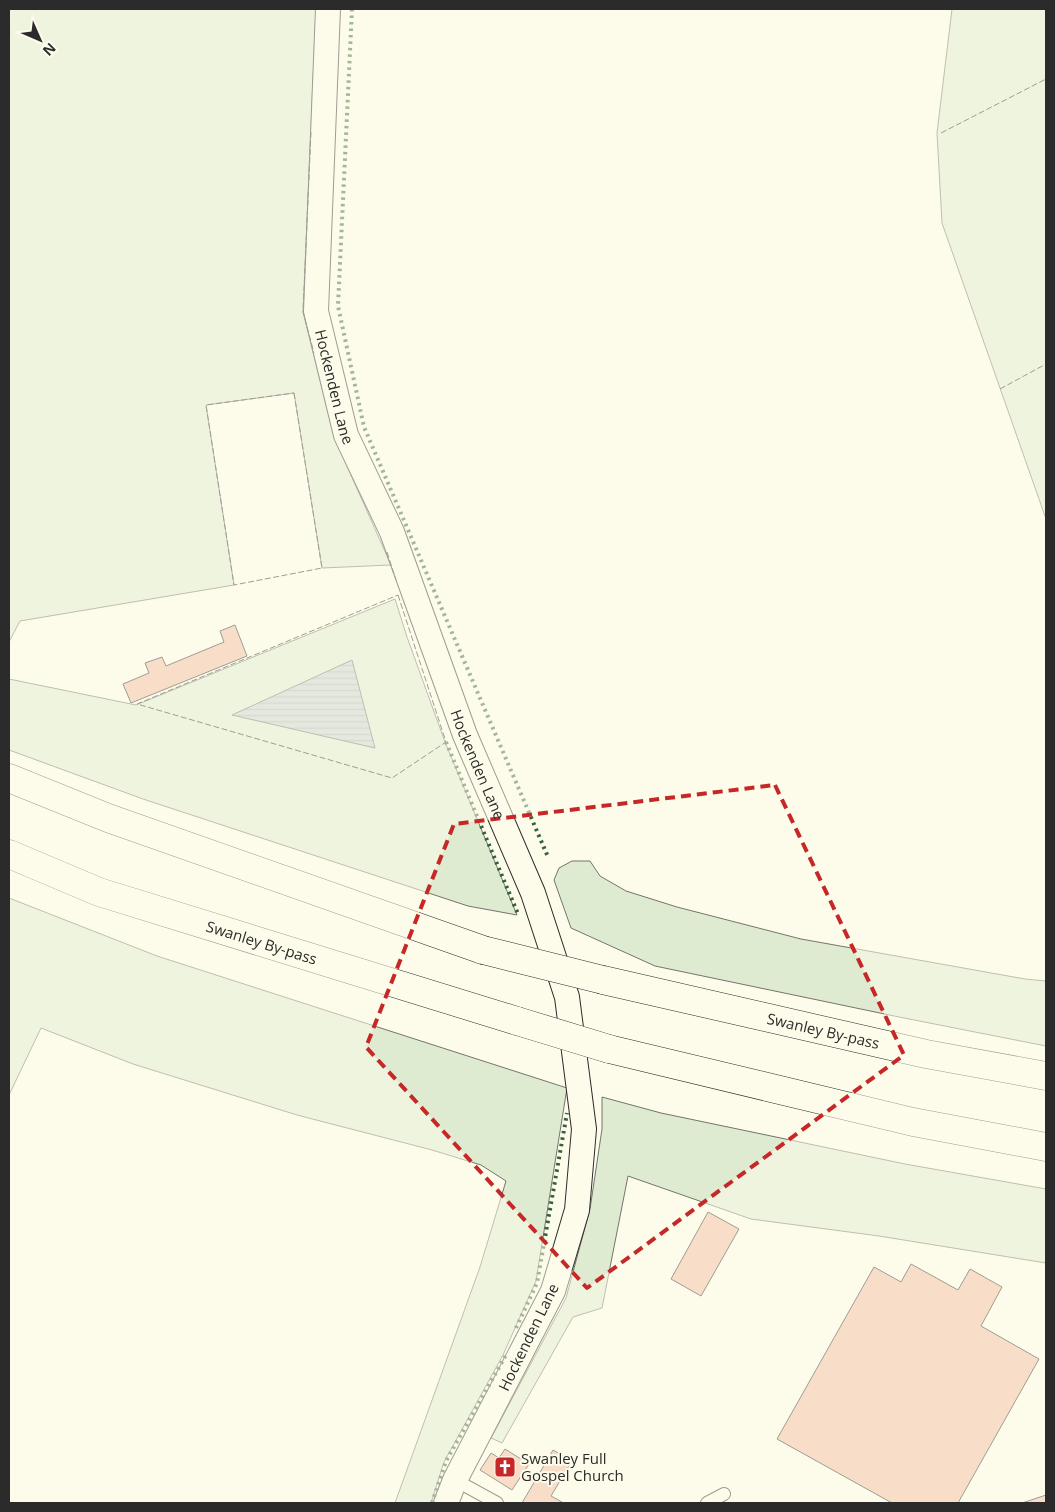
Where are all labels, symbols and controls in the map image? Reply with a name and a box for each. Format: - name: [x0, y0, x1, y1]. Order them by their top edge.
- north arrow: [15, 15, 65, 65]
- text: N: [39, 39, 60, 60]
- street label: Hockenden Lane: [311, 327, 359, 447]
- street label: Hockenden Lane: [447, 707, 510, 822]
- street label: Swanley By-pass: [204, 916, 320, 969]
- street label: Swanley By-pass: [765, 1008, 882, 1053]
- street label: Hockenden Lane: [493, 1280, 563, 1394]
- place label: Swanley Full Gospel Church: [521, 1448, 624, 1485]
- church icon: Swanley Full Gospel Church: [493, 1455, 517, 1479]

